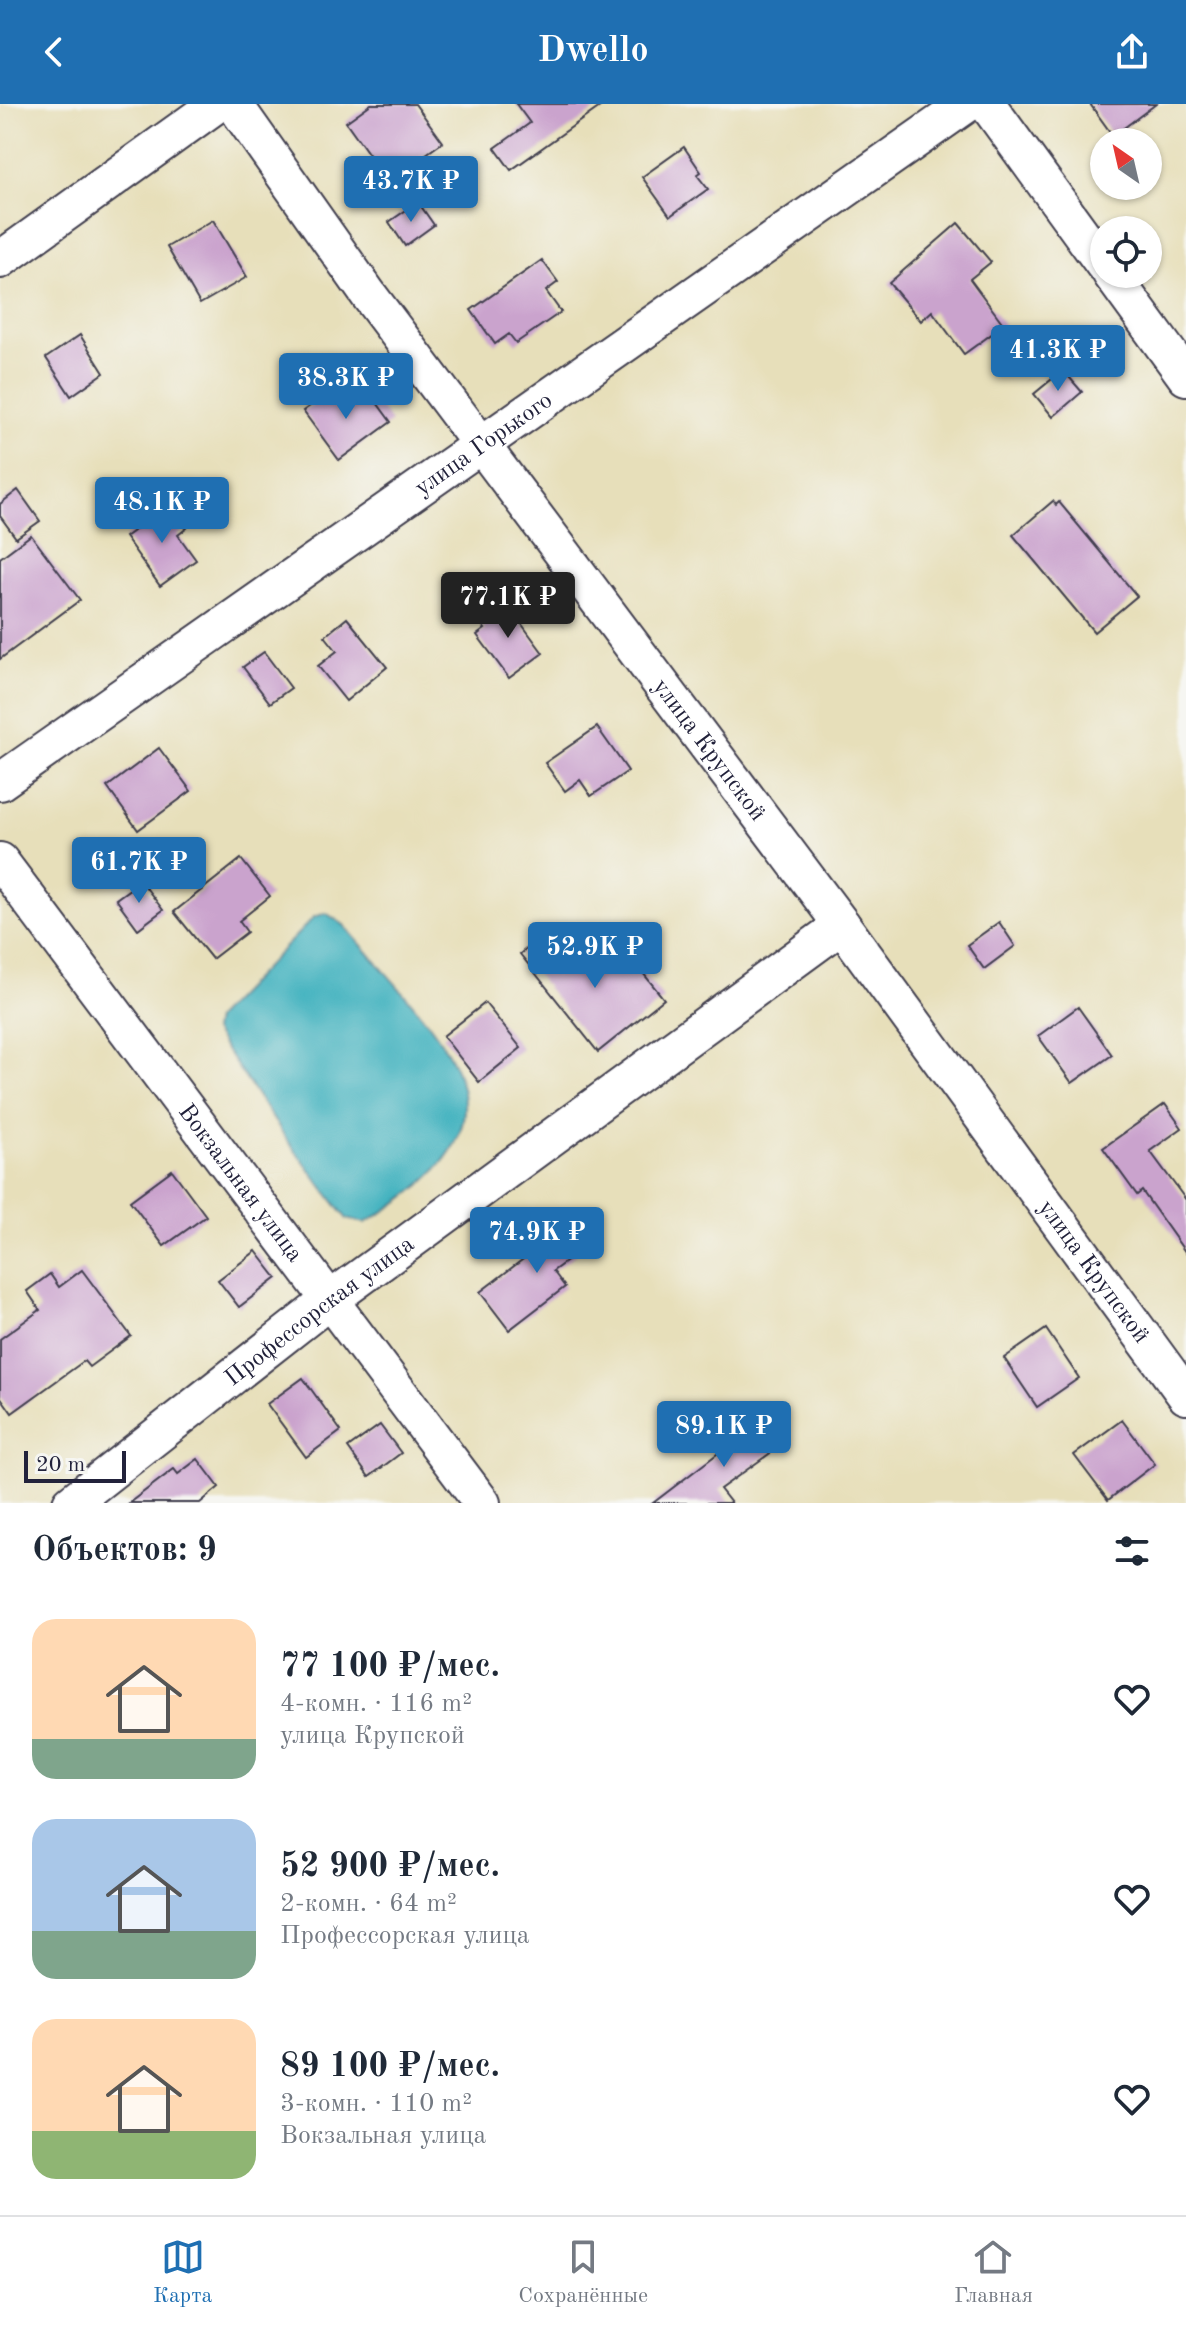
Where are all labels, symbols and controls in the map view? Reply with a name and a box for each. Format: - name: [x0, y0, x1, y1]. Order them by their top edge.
- icon: back: [32, 30, 76, 74]
- icon: share: [1110, 30, 1154, 74]
- text: Dwello: [537, 34, 649, 70]
- north arrow: [1090, 128, 1162, 200]
- map controls: [1090, 128, 1162, 288]
- pin: 43.7K ₽: [337, 156, 485, 224]
- text: 43.7K ₽: [362, 169, 460, 195]
- button: locate: [1090, 216, 1162, 288]
- pin: 41.3K ₽: [984, 325, 1132, 393]
- text: 41.3K ₽: [1009, 338, 1107, 364]
- pin: 38.3K ₽: [272, 353, 420, 421]
- text: 38.3K ₽: [297, 366, 395, 392]
- street label: улица Горького: [411, 389, 557, 501]
- pin: 48.1K ₽: [88, 477, 236, 545]
- text: 48.1K ₽: [113, 490, 211, 516]
- pin: 77.1K ₽: [434, 572, 582, 640]
- text: 77.1K ₽: [459, 585, 557, 611]
- street label: улица Крупской: [648, 675, 769, 826]
- pin: 61.7K ₽: [65, 837, 213, 905]
- text: 61.7K ₽: [90, 850, 188, 876]
- pin: 52.9K ₽: [521, 922, 669, 990]
- text: 52.9K ₽: [546, 935, 644, 961]
- street label: Вокзальная улица: [173, 1100, 307, 1267]
- street label: улица Крупской: [1033, 1196, 1153, 1348]
- pin: 74.9K ₽: [463, 1207, 611, 1275]
- text: 74.9K ₽: [488, 1220, 586, 1246]
- street label: Профессорская улица: [221, 1232, 419, 1391]
- pin: 89.1K ₽: [650, 1401, 798, 1469]
- text: 89.1K ₽: [675, 1414, 773, 1440]
- scale bar: [24, 1447, 126, 1483]
- text: 20 m: [36, 1454, 85, 1476]
- icon: filters: [1110, 1529, 1154, 1573]
- text: Объектов: 9: [32, 1534, 217, 1568]
- text: 77 100 ₽/мес.: [280, 1650, 500, 1684]
- icon: home: [96, 1651, 192, 1747]
- icon: heart: [1110, 1677, 1154, 1721]
- text: 4-комн. · 116 m²: [280, 1691, 472, 1717]
- text: улица Крупской: [280, 1723, 465, 1749]
- text: 52 900 ₽/мес.: [280, 1850, 500, 1884]
- icon: home: [96, 1851, 192, 1947]
- icon: heart: [1110, 1877, 1154, 1921]
- text: 2-комн. · 64 m²: [280, 1891, 457, 1917]
- text: Профессорская улица: [280, 1923, 530, 1949]
- text: 89 100 ₽/мес.: [280, 2050, 500, 2084]
- icon: home: [96, 2051, 192, 2147]
- icon: heart: [1110, 2077, 1154, 2121]
- text: 3-комн. · 110 m²: [280, 2091, 472, 2117]
- text: Вокзальная улица: [280, 2123, 486, 2149]
- tab: Карта: [153, 2235, 212, 2310]
- tab: Сохранённые: [518, 2235, 648, 2310]
- tab: Главная: [954, 2235, 1033, 2310]

